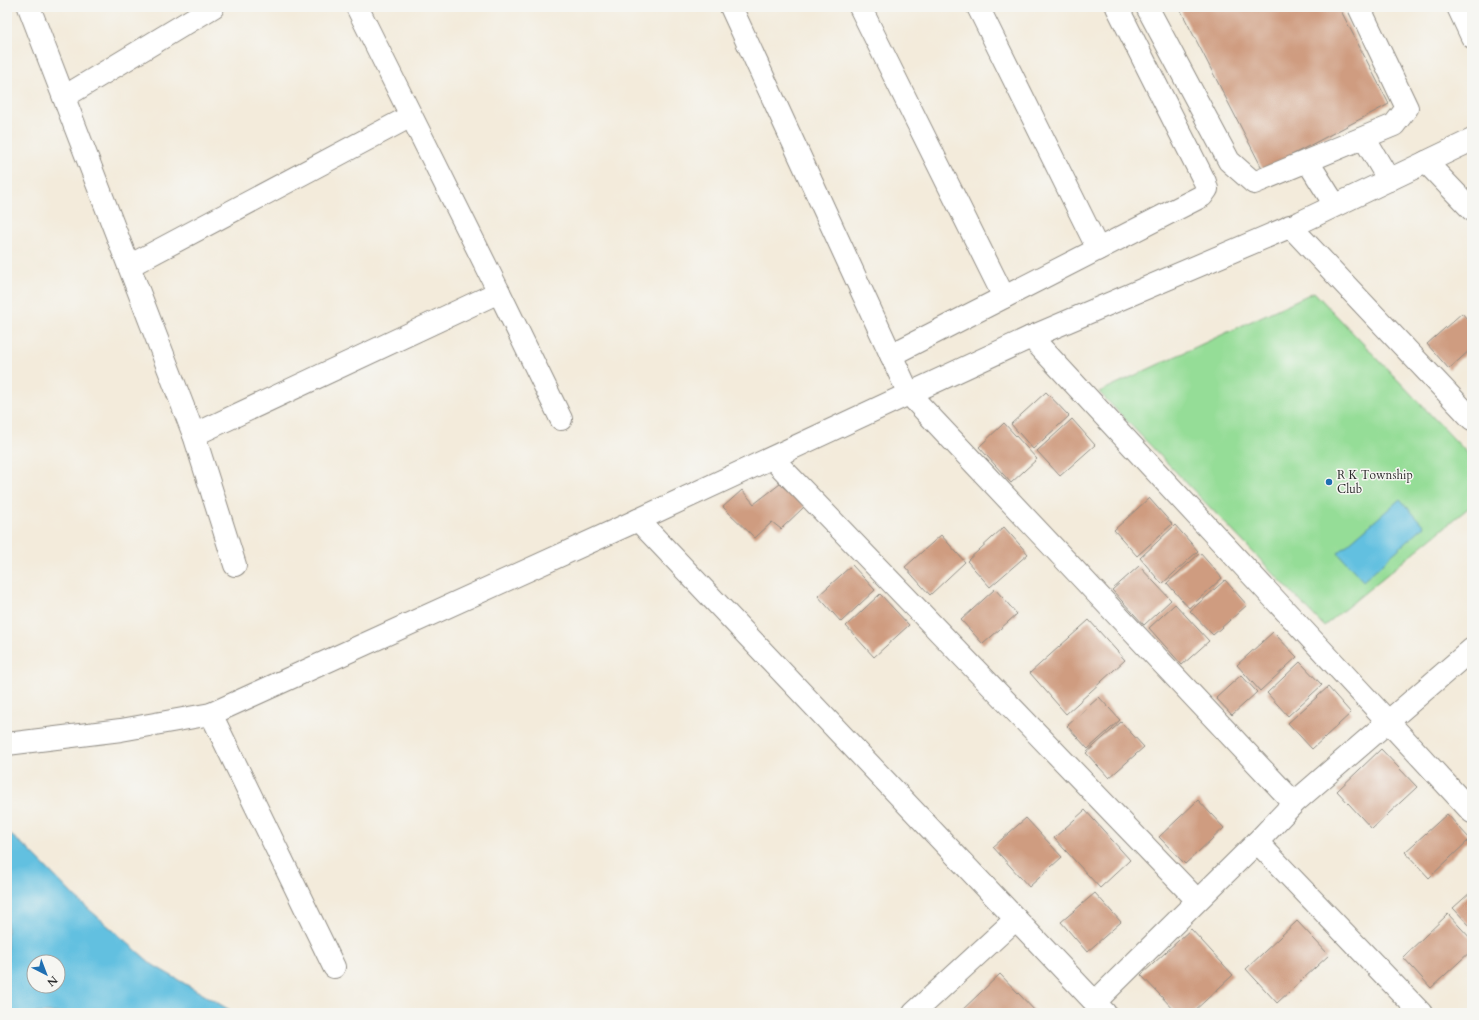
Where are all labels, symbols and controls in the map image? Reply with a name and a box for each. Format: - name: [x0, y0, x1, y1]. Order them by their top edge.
- place label: R K Township Club: [1337, 467, 1413, 497]
- marker: R K Township Club: [1324, 477, 1334, 487]
- north arrow: [26, 954, 66, 994]
- text: N: [43, 972, 61, 990]

